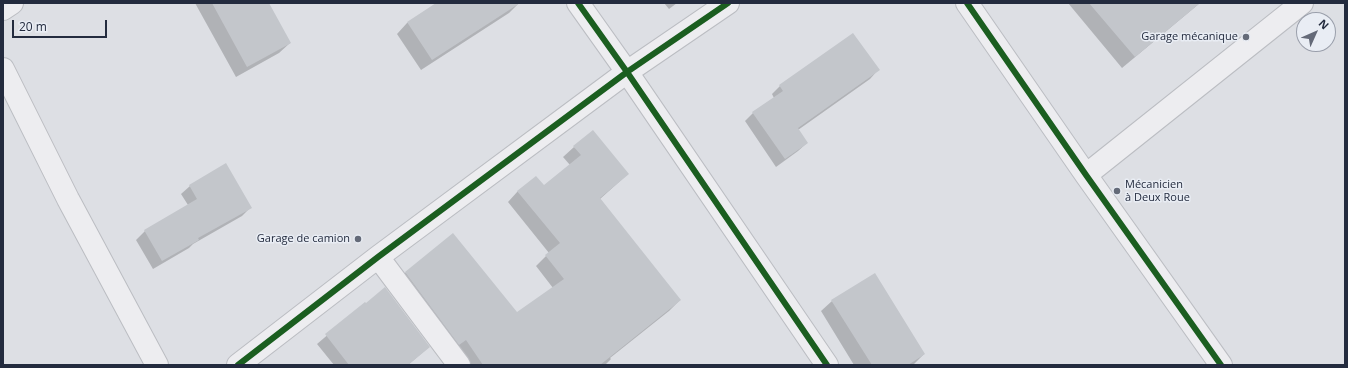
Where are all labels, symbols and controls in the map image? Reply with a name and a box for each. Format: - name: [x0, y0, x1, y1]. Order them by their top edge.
- scale bar: [14, 12, 109, 38]
- north arrow: [1296, 12, 1336, 52]
- text: N: [1316, 15, 1333, 32]
- text: 20 m: [19, 18, 47, 35]
- place label: Garage mécanique: [1141, 30, 1238, 44]
- marker: Garage mécanique: [1241, 32, 1251, 42]
- place label: Mécanicien à Deux Roue: [1125, 178, 1190, 204]
- marker: Mécanicien à Deux Roue: [1112, 186, 1122, 196]
- place label: Garage de camion: [257, 232, 350, 246]
- marker: Garage de camion: [353, 234, 363, 244]

